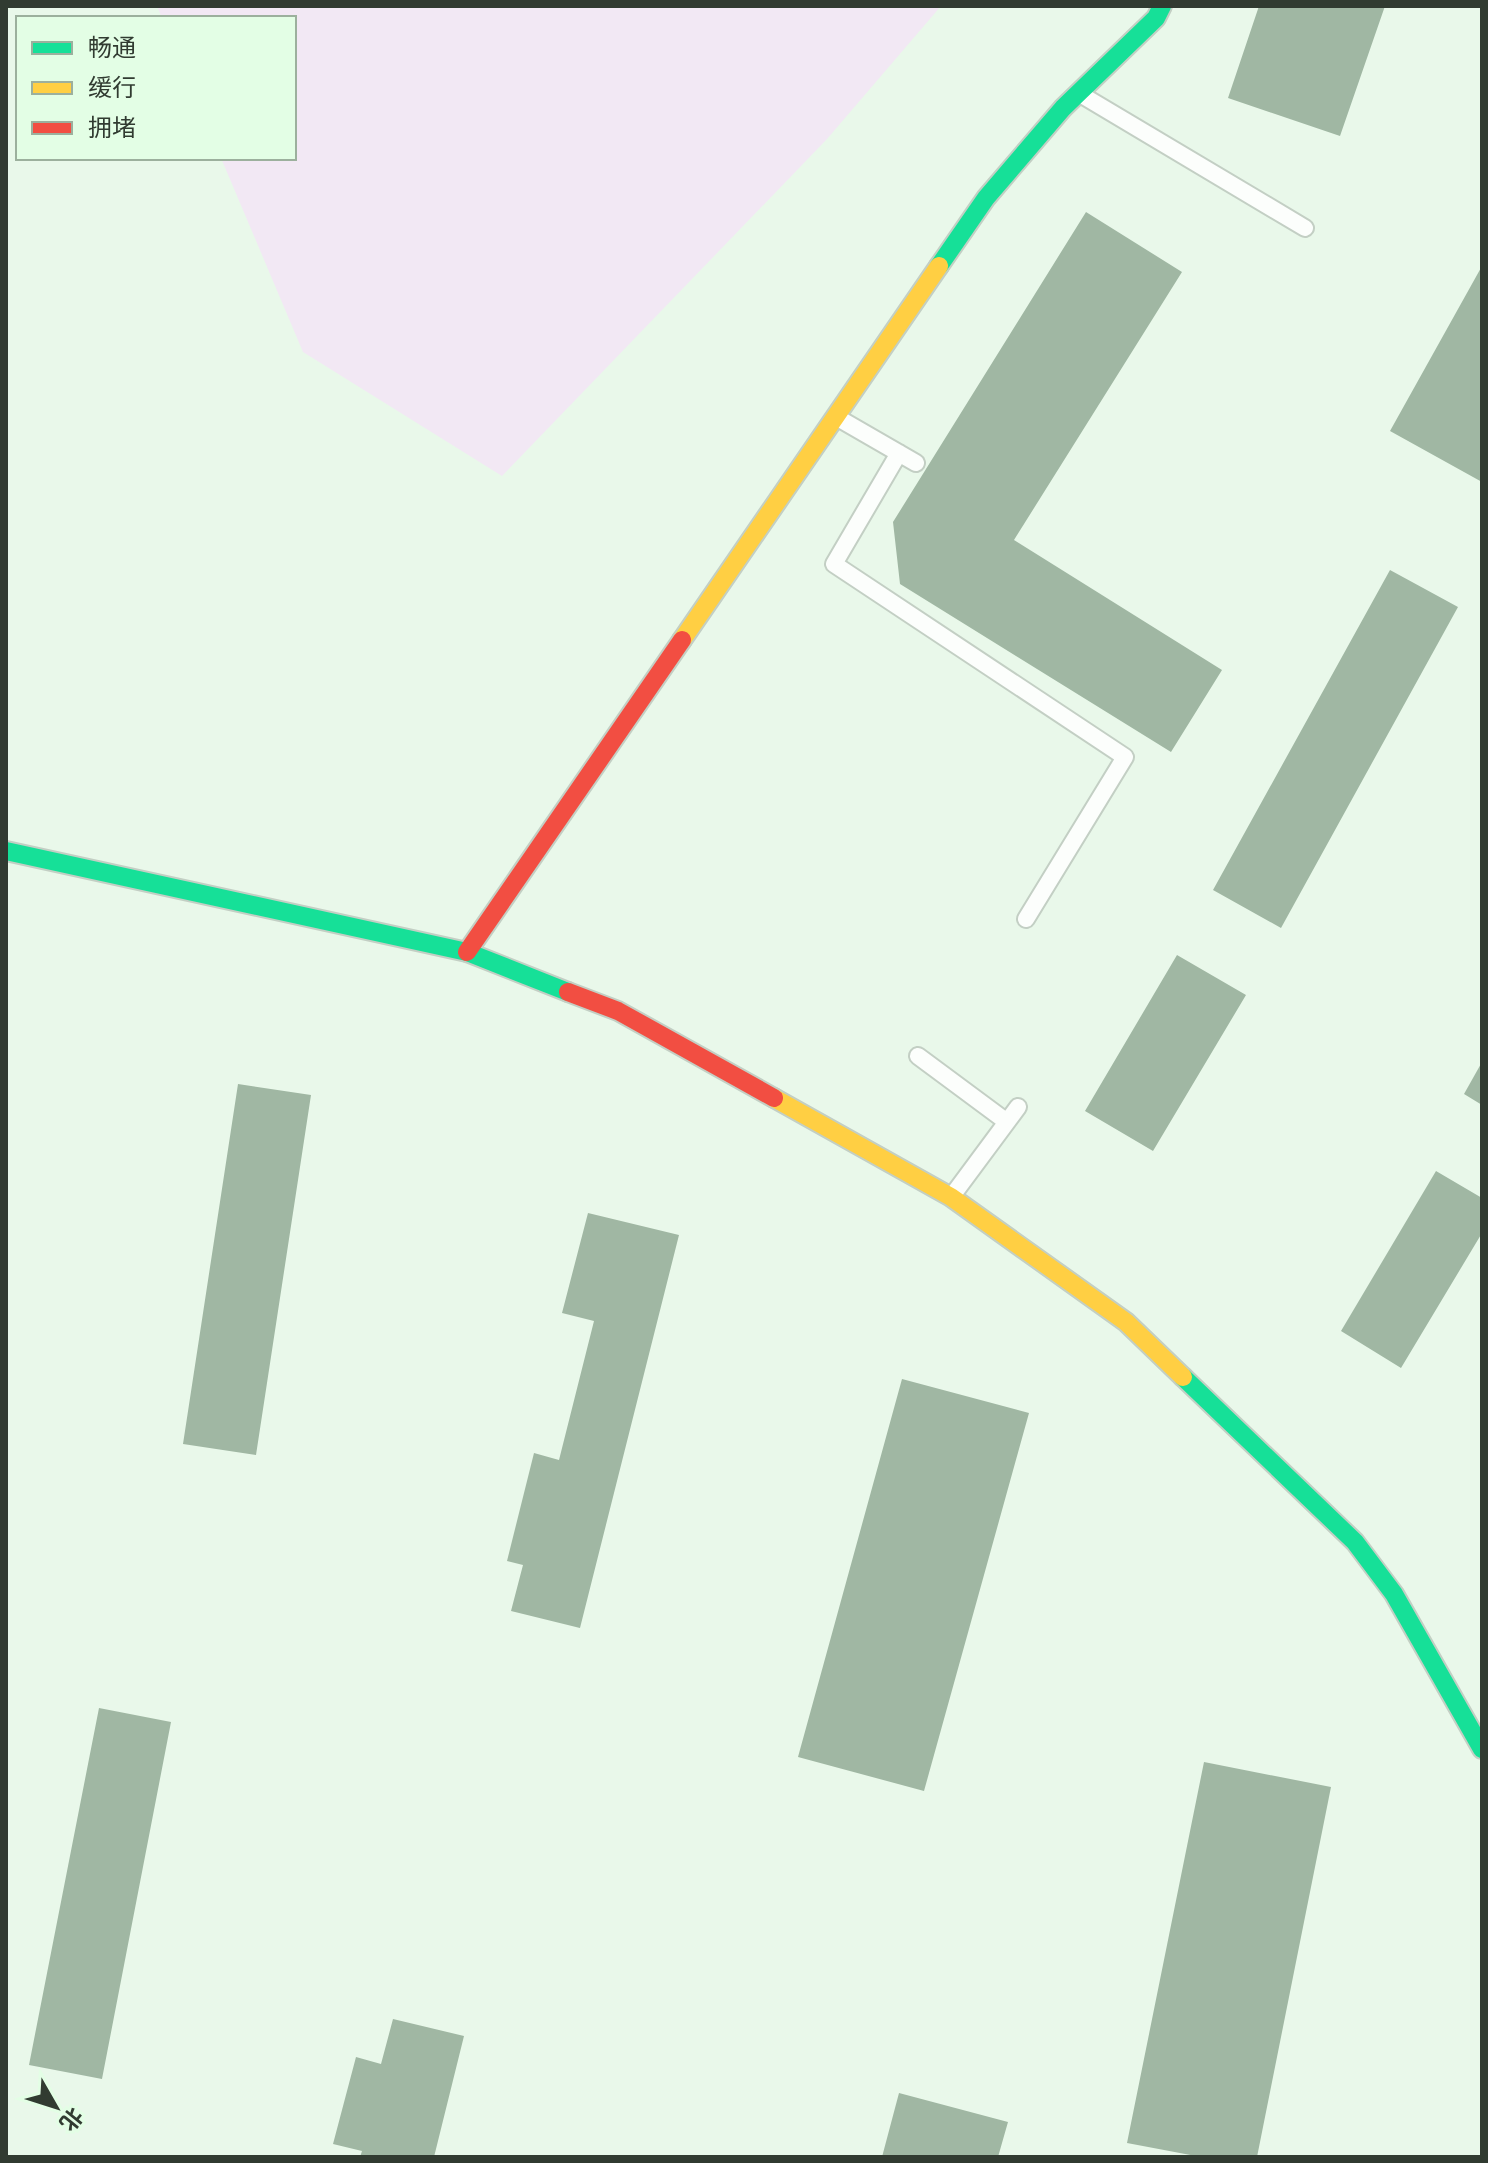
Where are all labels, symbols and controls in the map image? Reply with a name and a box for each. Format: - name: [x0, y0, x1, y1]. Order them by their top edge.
- legend: [16, 16, 296, 160]
- text: 畅通: [88, 34, 136, 62]
- text: 缓行: [88, 74, 136, 102]
- text: 拥堵: [88, 114, 136, 142]
- north arrow: [16, 2067, 96, 2147]
- text: 北: [54, 2102, 89, 2136]

